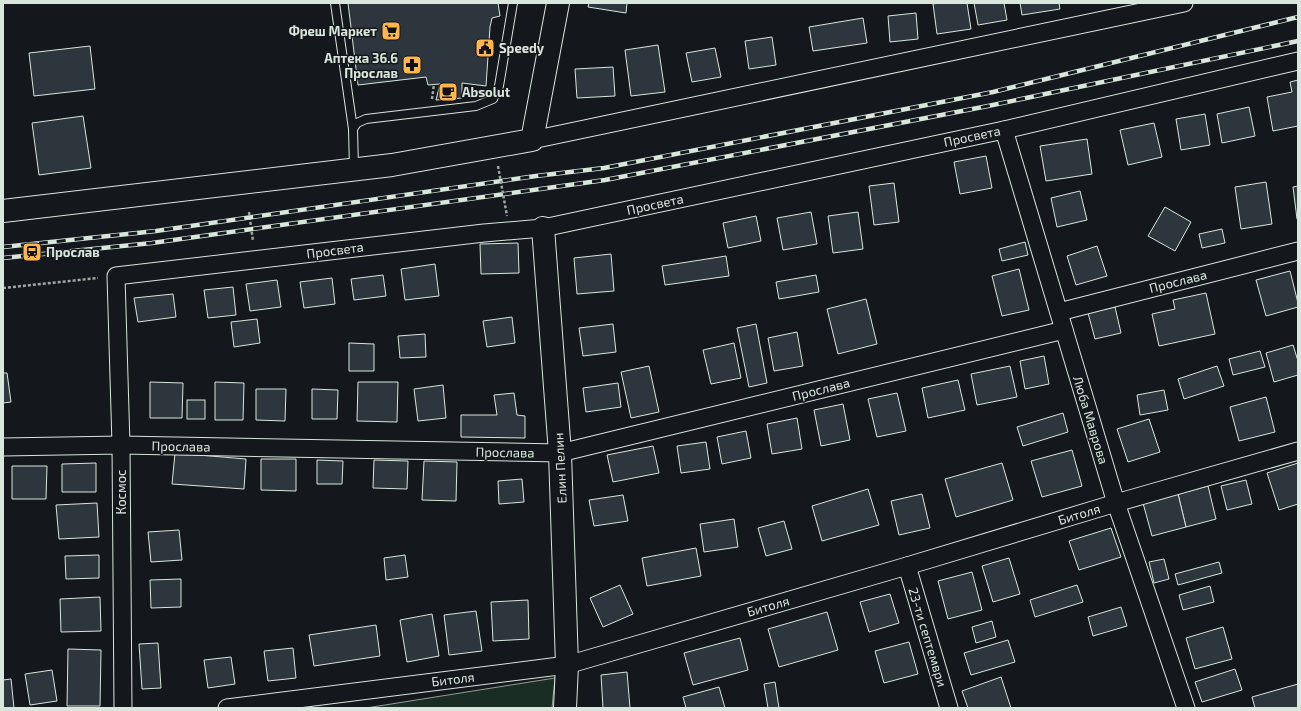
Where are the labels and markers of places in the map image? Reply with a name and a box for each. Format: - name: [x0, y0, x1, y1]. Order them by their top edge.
- supermarket icon: Фреш Маркет: [380, 20, 402, 42]
- place label: Фреш Маркет: [289, 23, 377, 39]
- public building icon: Speedy: [474, 37, 496, 59]
- place label: Speedy: [499, 40, 545, 56]
- place label: Аптека 36.6 Прослав: [324, 50, 398, 81]
- pharmacy icon: Аптека 36.6 Прослав: [401, 54, 423, 76]
- cafe icon: Absolut: [437, 81, 459, 103]
- place label: Absolut: [462, 84, 511, 100]
- station icon: Прослав: [21, 241, 43, 263]
- place label: Прослав: [46, 244, 100, 260]

